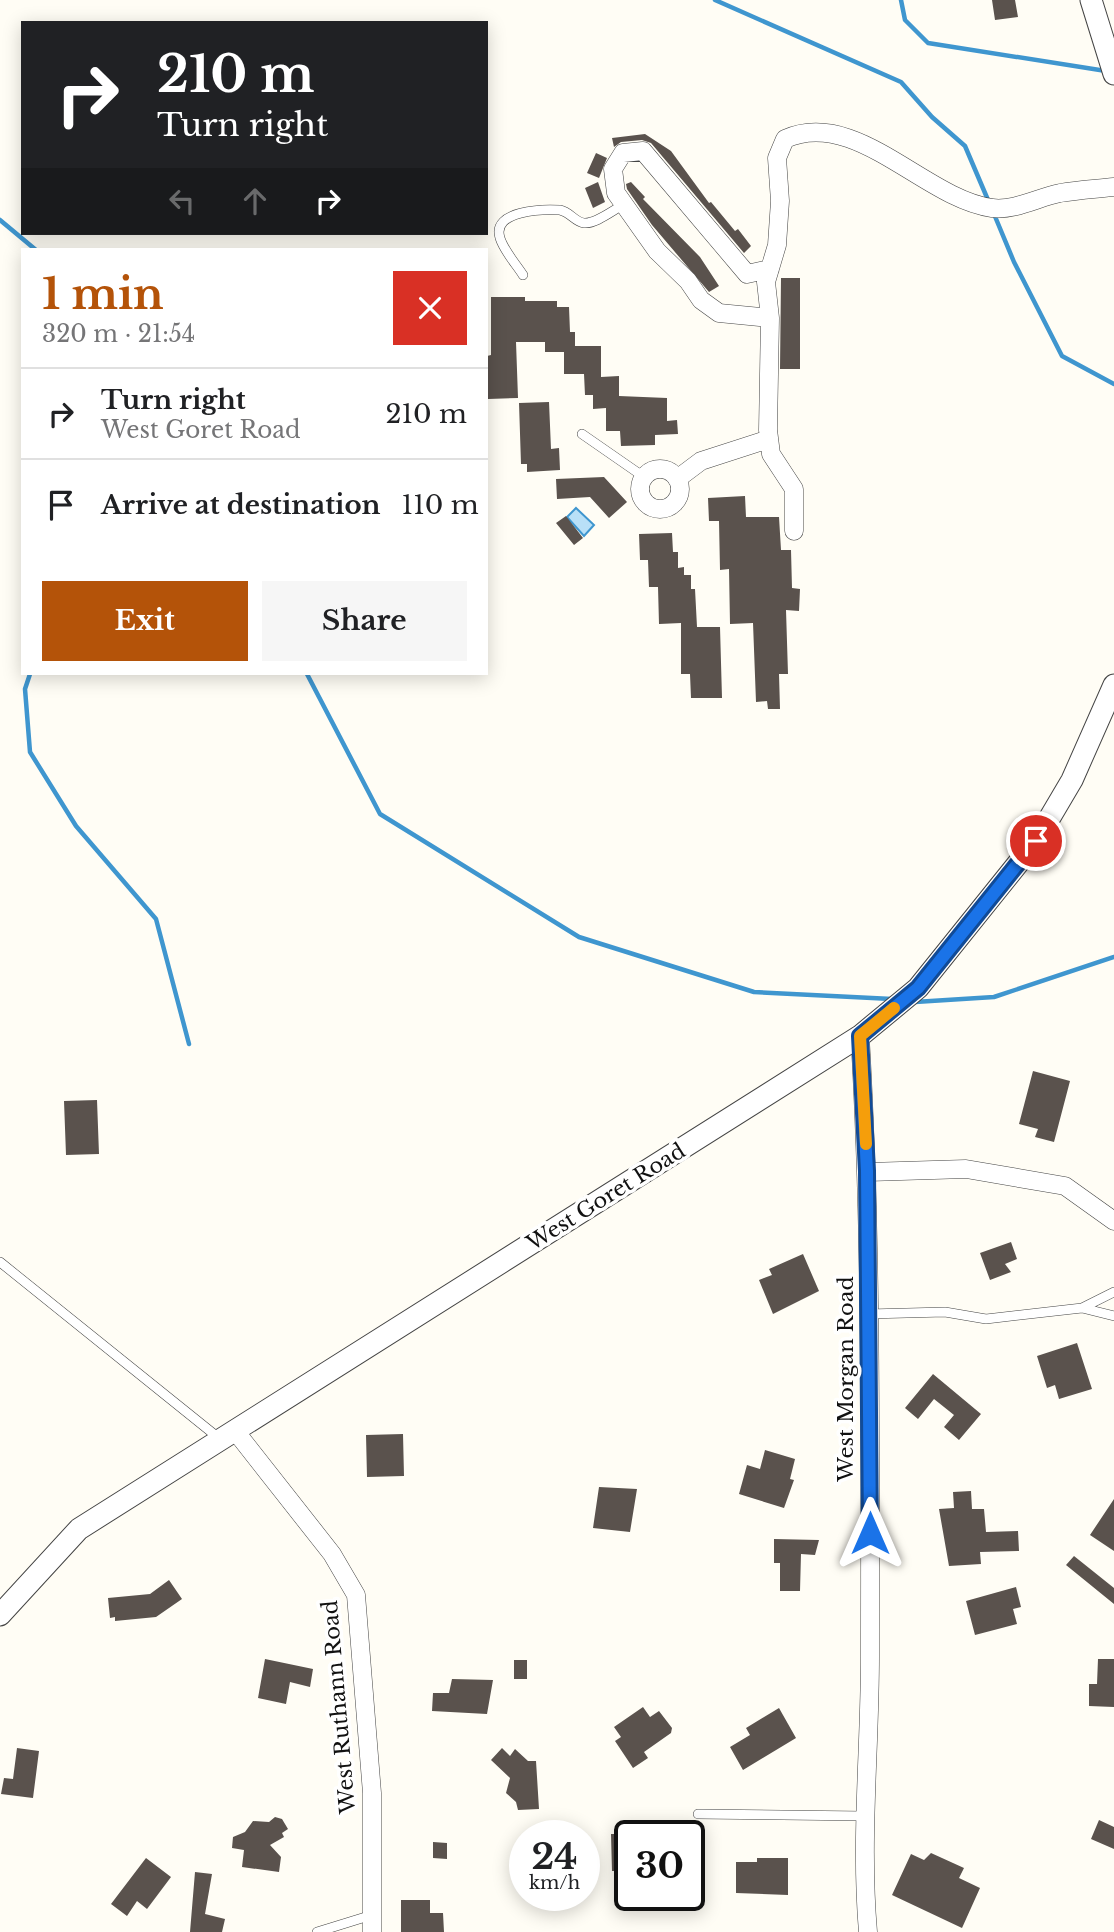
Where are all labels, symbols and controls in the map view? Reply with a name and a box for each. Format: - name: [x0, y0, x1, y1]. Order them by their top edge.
- text: 210 m: [157, 44, 315, 105]
- icon: right: [42, 49, 133, 140]
- text: Turn right: [157, 105, 328, 145]
- icon: left: [163, 182, 201, 220]
- icon: ahead: [236, 182, 274, 220]
- icon: right: [309, 182, 347, 220]
- text: 1 min: [42, 268, 164, 320]
- button: close: [393, 271, 467, 345]
- text: 320 m · 21:54: [42, 320, 195, 348]
- text: Turn right: [101, 384, 246, 416]
- icon: right: [42, 395, 80, 433]
- text: 210 m: [385, 398, 467, 430]
- text: West Goret Road: [101, 416, 301, 444]
- icon: arrive: [42, 486, 80, 524]
- text: Arrive at destination: [101, 489, 381, 521]
- text: 110 m: [402, 489, 479, 521]
- button: Exit: [42, 581, 248, 661]
- button: Share: [262, 581, 467, 661]
- pin: [1006, 811, 1066, 871]
- icon: arrive: [1017, 822, 1055, 860]
- street label: West Goret Road: [521, 1138, 690, 1257]
- street label: West Morgan Road: [833, 1276, 859, 1483]
- position arrow: [833, 1496, 907, 1570]
- street label: West Ruthann Road: [317, 1599, 361, 1816]
- speed limit sign: 30: [614, 1820, 705, 1911]
- text: 24: [531, 1835, 578, 1878]
- text: km/h: [529, 1872, 580, 1894]

